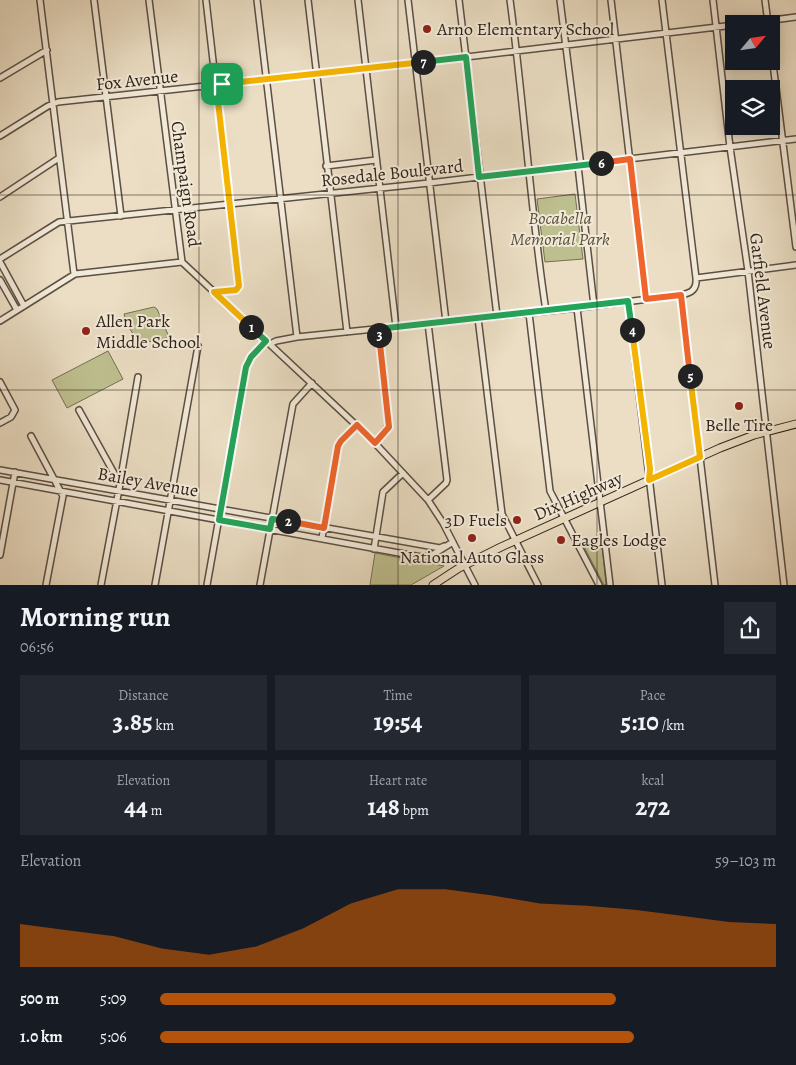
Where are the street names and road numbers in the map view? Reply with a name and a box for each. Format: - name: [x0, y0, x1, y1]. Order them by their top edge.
- street label: Fox Avenue: [95, 64, 179, 96]
- street label: Champaign Road: [165, 119, 207, 249]
- street label: Rosedale Boulevard: [320, 154, 465, 192]
- street label: Garfield Avenue: [744, 231, 782, 351]
- street label: Bailey Avenue: [96, 461, 200, 503]
- street label: Dix Highway: [530, 465, 627, 526]

